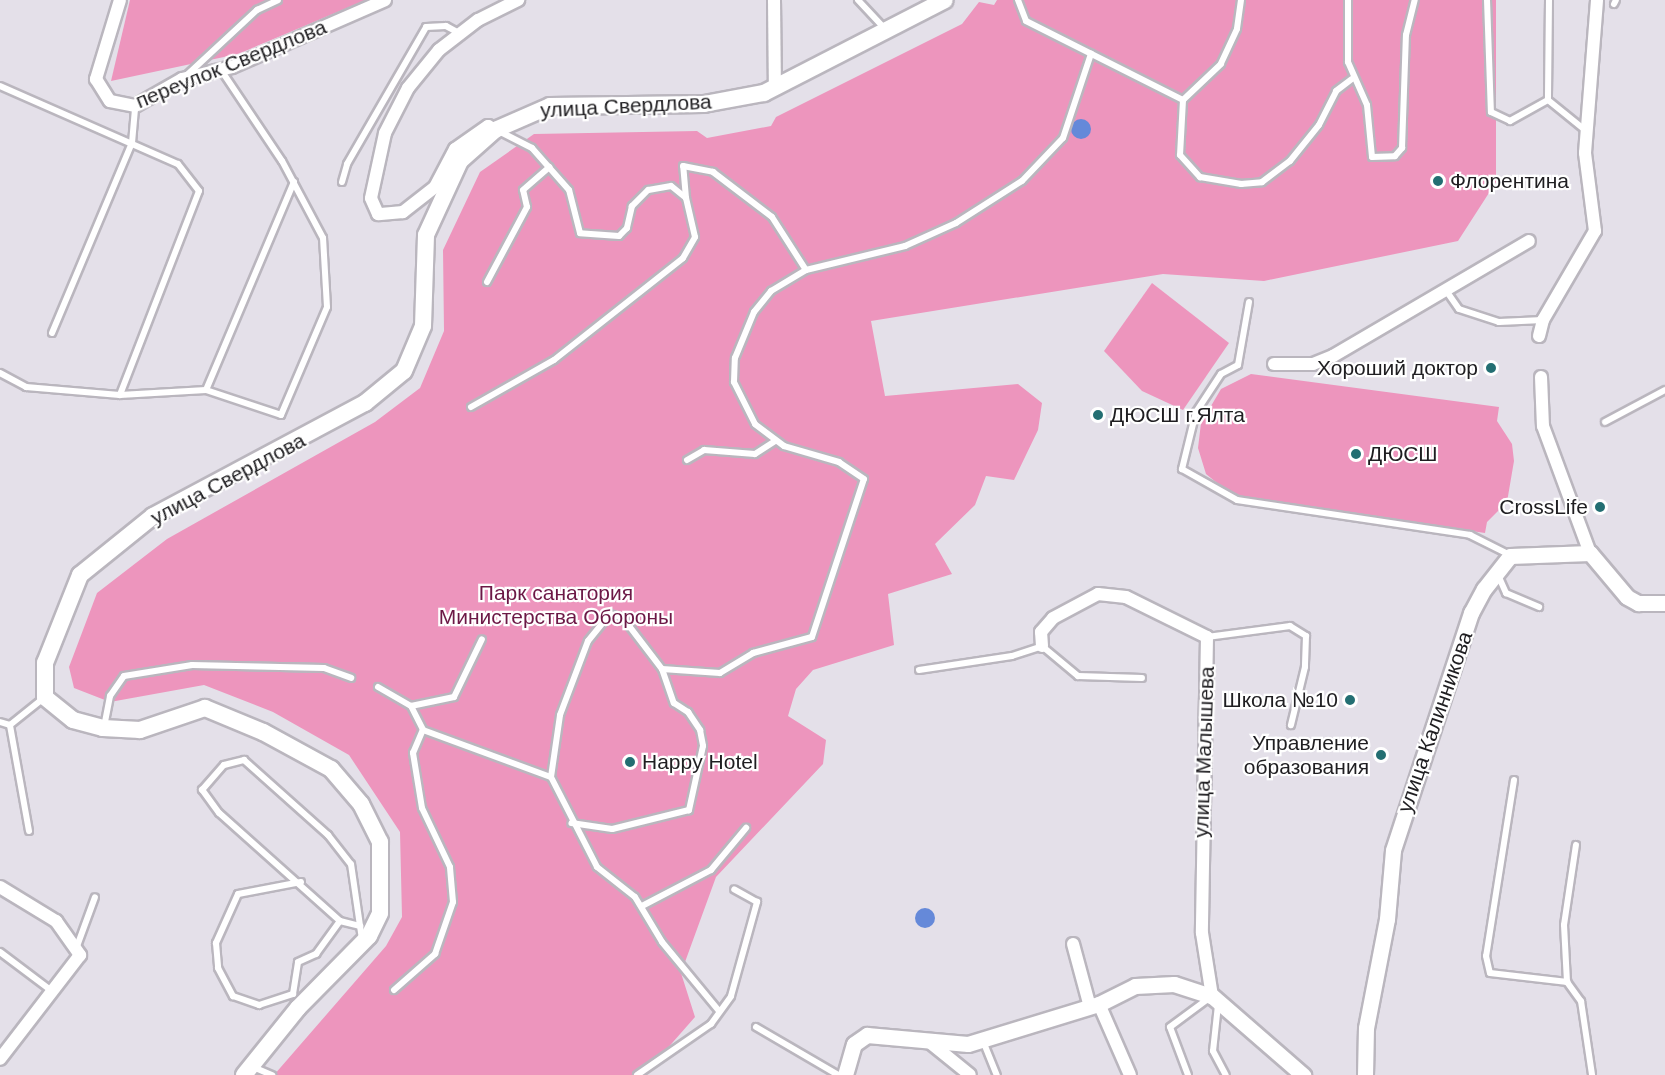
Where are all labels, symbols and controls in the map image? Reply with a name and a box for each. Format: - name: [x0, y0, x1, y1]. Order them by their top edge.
- street label: переулок Свердлова: [132, 14, 330, 114]
- street label: улица Свердлова: [540, 89, 712, 123]
- place label: Флорентина: [1450, 168, 1569, 194]
- marker: Флорентина: [1431, 174, 1445, 188]
- place label: Хороший доктор: [1317, 355, 1478, 381]
- marker: Хороший доктор: [1482, 359, 1500, 377]
- place label: ДЮСШ г.Ялта: [1110, 402, 1245, 428]
- marker: ДЮСШ г.Ялта: [1091, 408, 1105, 422]
- street label: улица Свердлова: [146, 428, 310, 530]
- place label: ДЮСШ: [1368, 441, 1438, 467]
- marker: ДЮСШ: [1349, 447, 1363, 461]
- place label: CrossLife: [1499, 494, 1588, 520]
- marker: CrossLife: [1593, 500, 1607, 514]
- park label: Парк санатория Министерства Обороны: [439, 580, 673, 630]
- street label: улица Калинникова: [1392, 628, 1478, 816]
- street label: улица Малышева: [1188, 666, 1220, 838]
- place label: Школа №10: [1222, 687, 1338, 713]
- marker: Школа №10: [1343, 693, 1357, 707]
- place label: Управление образования: [1244, 730, 1369, 780]
- marker: Управление образования: [1374, 748, 1388, 762]
- place label: Happy Hotel: [642, 749, 758, 775]
- marker: Happy Hotel: [623, 755, 637, 769]

